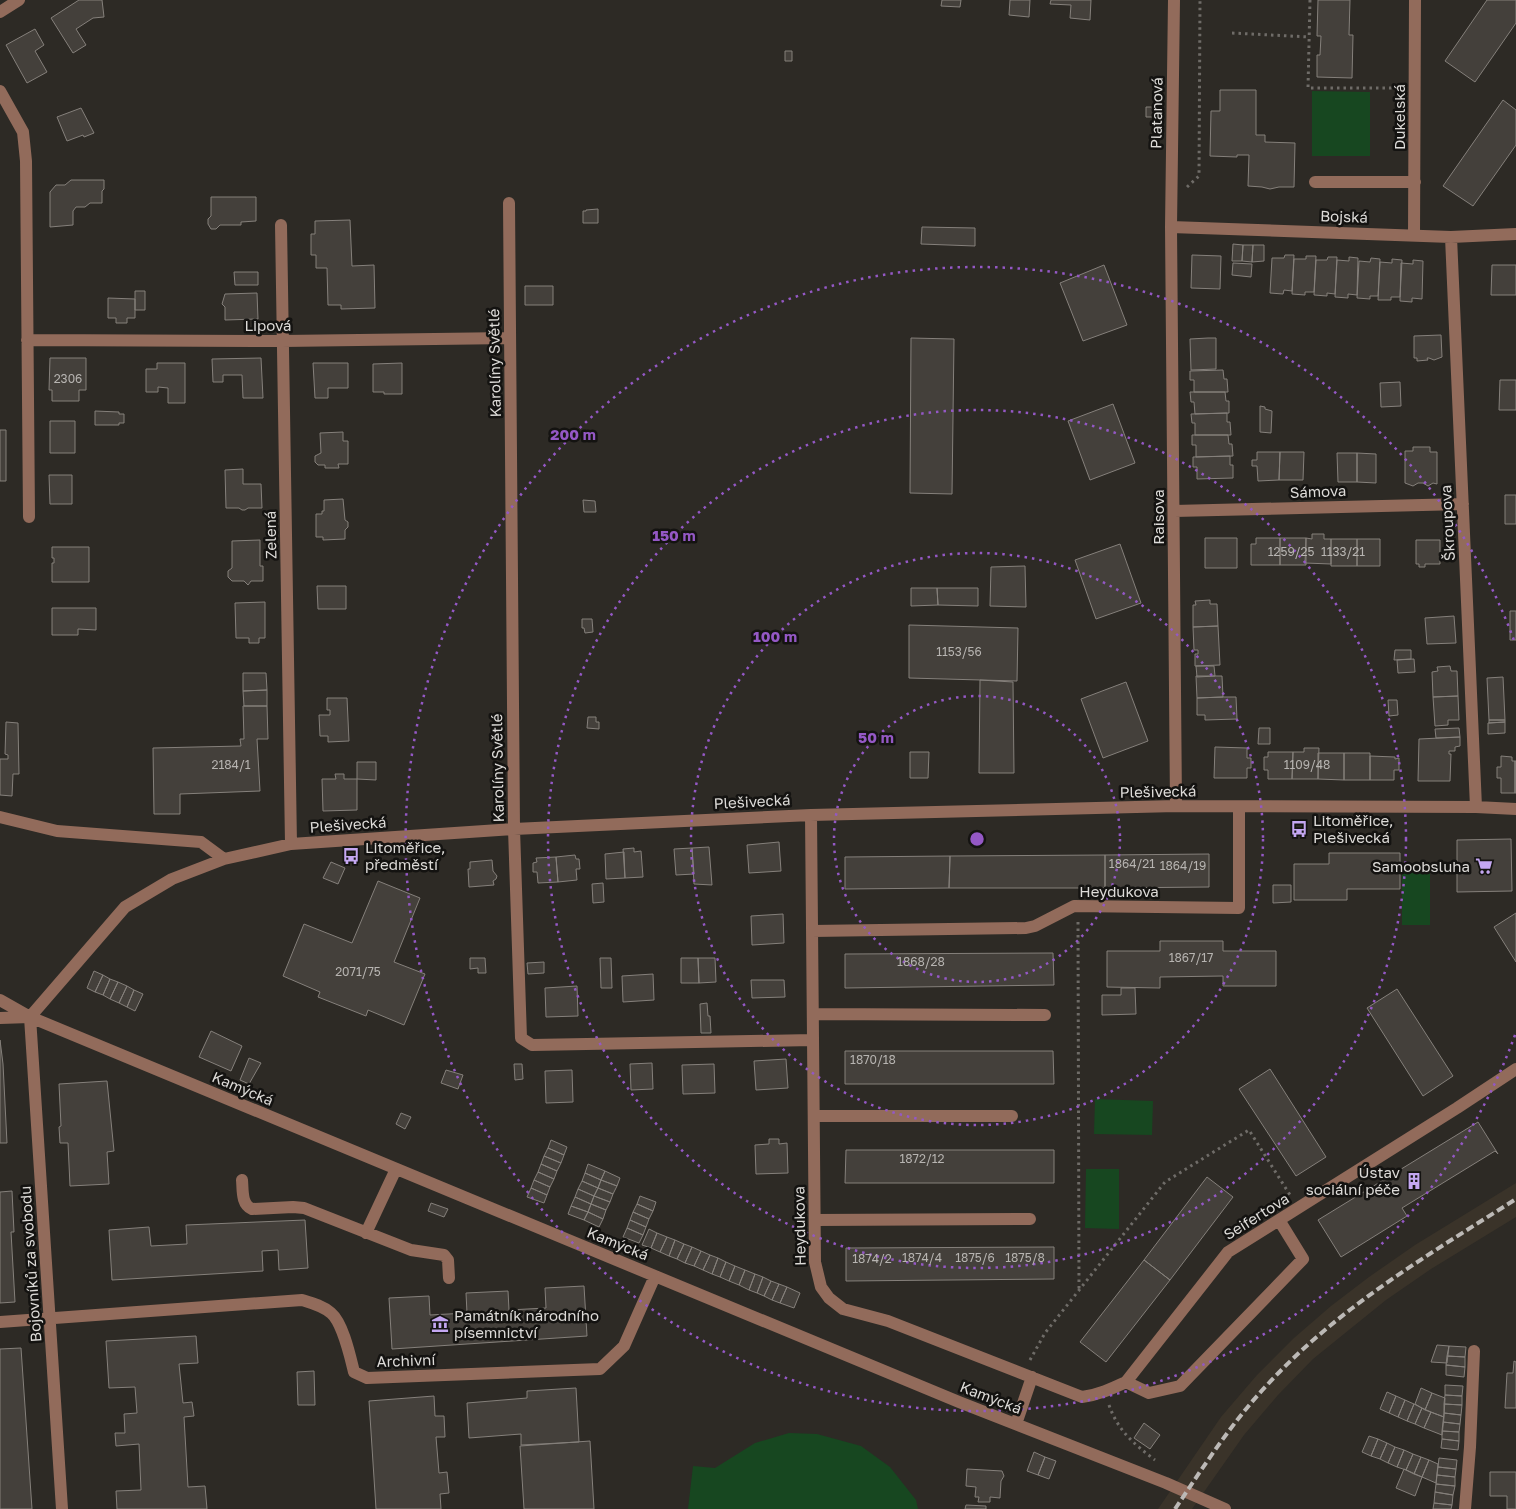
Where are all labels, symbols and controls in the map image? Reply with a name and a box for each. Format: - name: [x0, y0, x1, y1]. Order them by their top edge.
- street label: Platanová: [1146, 77, 1166, 149]
- street label: Dukelská: [1390, 84, 1408, 150]
- street label: Bojská: [1320, 206, 1368, 226]
- street label: Karolíny Světlé: [484, 308, 504, 418]
- street label: Lipová: [245, 316, 291, 334]
- house number: 2306: [54, 371, 82, 386]
- text: 200 m: [550, 425, 596, 443]
- street label: Sámova: [1289, 481, 1347, 501]
- street label: Škroupova: [1436, 484, 1458, 562]
- street label: Raisova: [1149, 489, 1167, 545]
- street label: Zelená: [261, 511, 279, 559]
- text: 150 m: [652, 526, 696, 544]
- house number: 1259/25: [1268, 544, 1314, 559]
- house number: 1133/21: [1321, 544, 1365, 559]
- text: 100 m: [753, 627, 797, 645]
- house number: 1153/56: [936, 644, 982, 659]
- street label: Karolíny Světlé: [487, 713, 507, 823]
- text: 50 m: [858, 728, 894, 746]
- house number: 2184/1: [211, 757, 251, 772]
- house number: 1109/48: [1284, 757, 1330, 772]
- street label: Plešivecká: [1119, 781, 1197, 801]
- street label: Plešivecká: [713, 790, 791, 812]
- place label: Litoměřice, Plešivecká: [1313, 811, 1394, 846]
- street label: Plešivecká: [309, 812, 387, 836]
- bus stop icon: Litoměřice, Plešivecká: [1289, 819, 1309, 839]
- centre of rings: [968, 830, 986, 848]
- place label: Litoměřice, předměstí: [365, 838, 446, 873]
- bus stop icon: Litoměřice, předměstí: [341, 846, 361, 866]
- house number: 1864/21: [1109, 856, 1155, 871]
- supermarket icon: Samoobsluha: [1474, 856, 1494, 876]
- place label: Samoobsluha: [1372, 857, 1470, 875]
- house number: 1864/19: [1160, 858, 1206, 873]
- street label: Heydukova: [1079, 882, 1159, 900]
- house number: 1867/17: [1169, 950, 1213, 965]
- house number: 1868/28: [897, 954, 945, 969]
- house number: 2071/75: [335, 964, 381, 979]
- house number: 1870/18: [850, 1052, 896, 1067]
- street label: Kamýcká: [210, 1067, 276, 1109]
- house number: 1872/12: [899, 1151, 945, 1166]
- place label: Ústav sociální péče: [1306, 1163, 1401, 1198]
- building icon: Ústav sociální péče: [1404, 1171, 1424, 1191]
- street label: Bojovníků za svobodu: [16, 1185, 44, 1343]
- street label: Heydukova: [789, 1186, 809, 1266]
- street label: Seifertova: [1220, 1189, 1292, 1243]
- street label: Kamýcká: [585, 1223, 651, 1263]
- house number: 1874/4: [902, 1250, 942, 1265]
- house number: 1875/6: [955, 1250, 995, 1265]
- house number: 1875/8: [1005, 1250, 1045, 1265]
- house number: 1874/2: [852, 1251, 892, 1266]
- place label: Památník národního písemnictví: [454, 1306, 599, 1341]
- museum icon: Památník národního písemnictví: [430, 1314, 450, 1334]
- street label: Archivní: [376, 1350, 437, 1370]
- street label: Kamýcká: [958, 1377, 1024, 1417]

